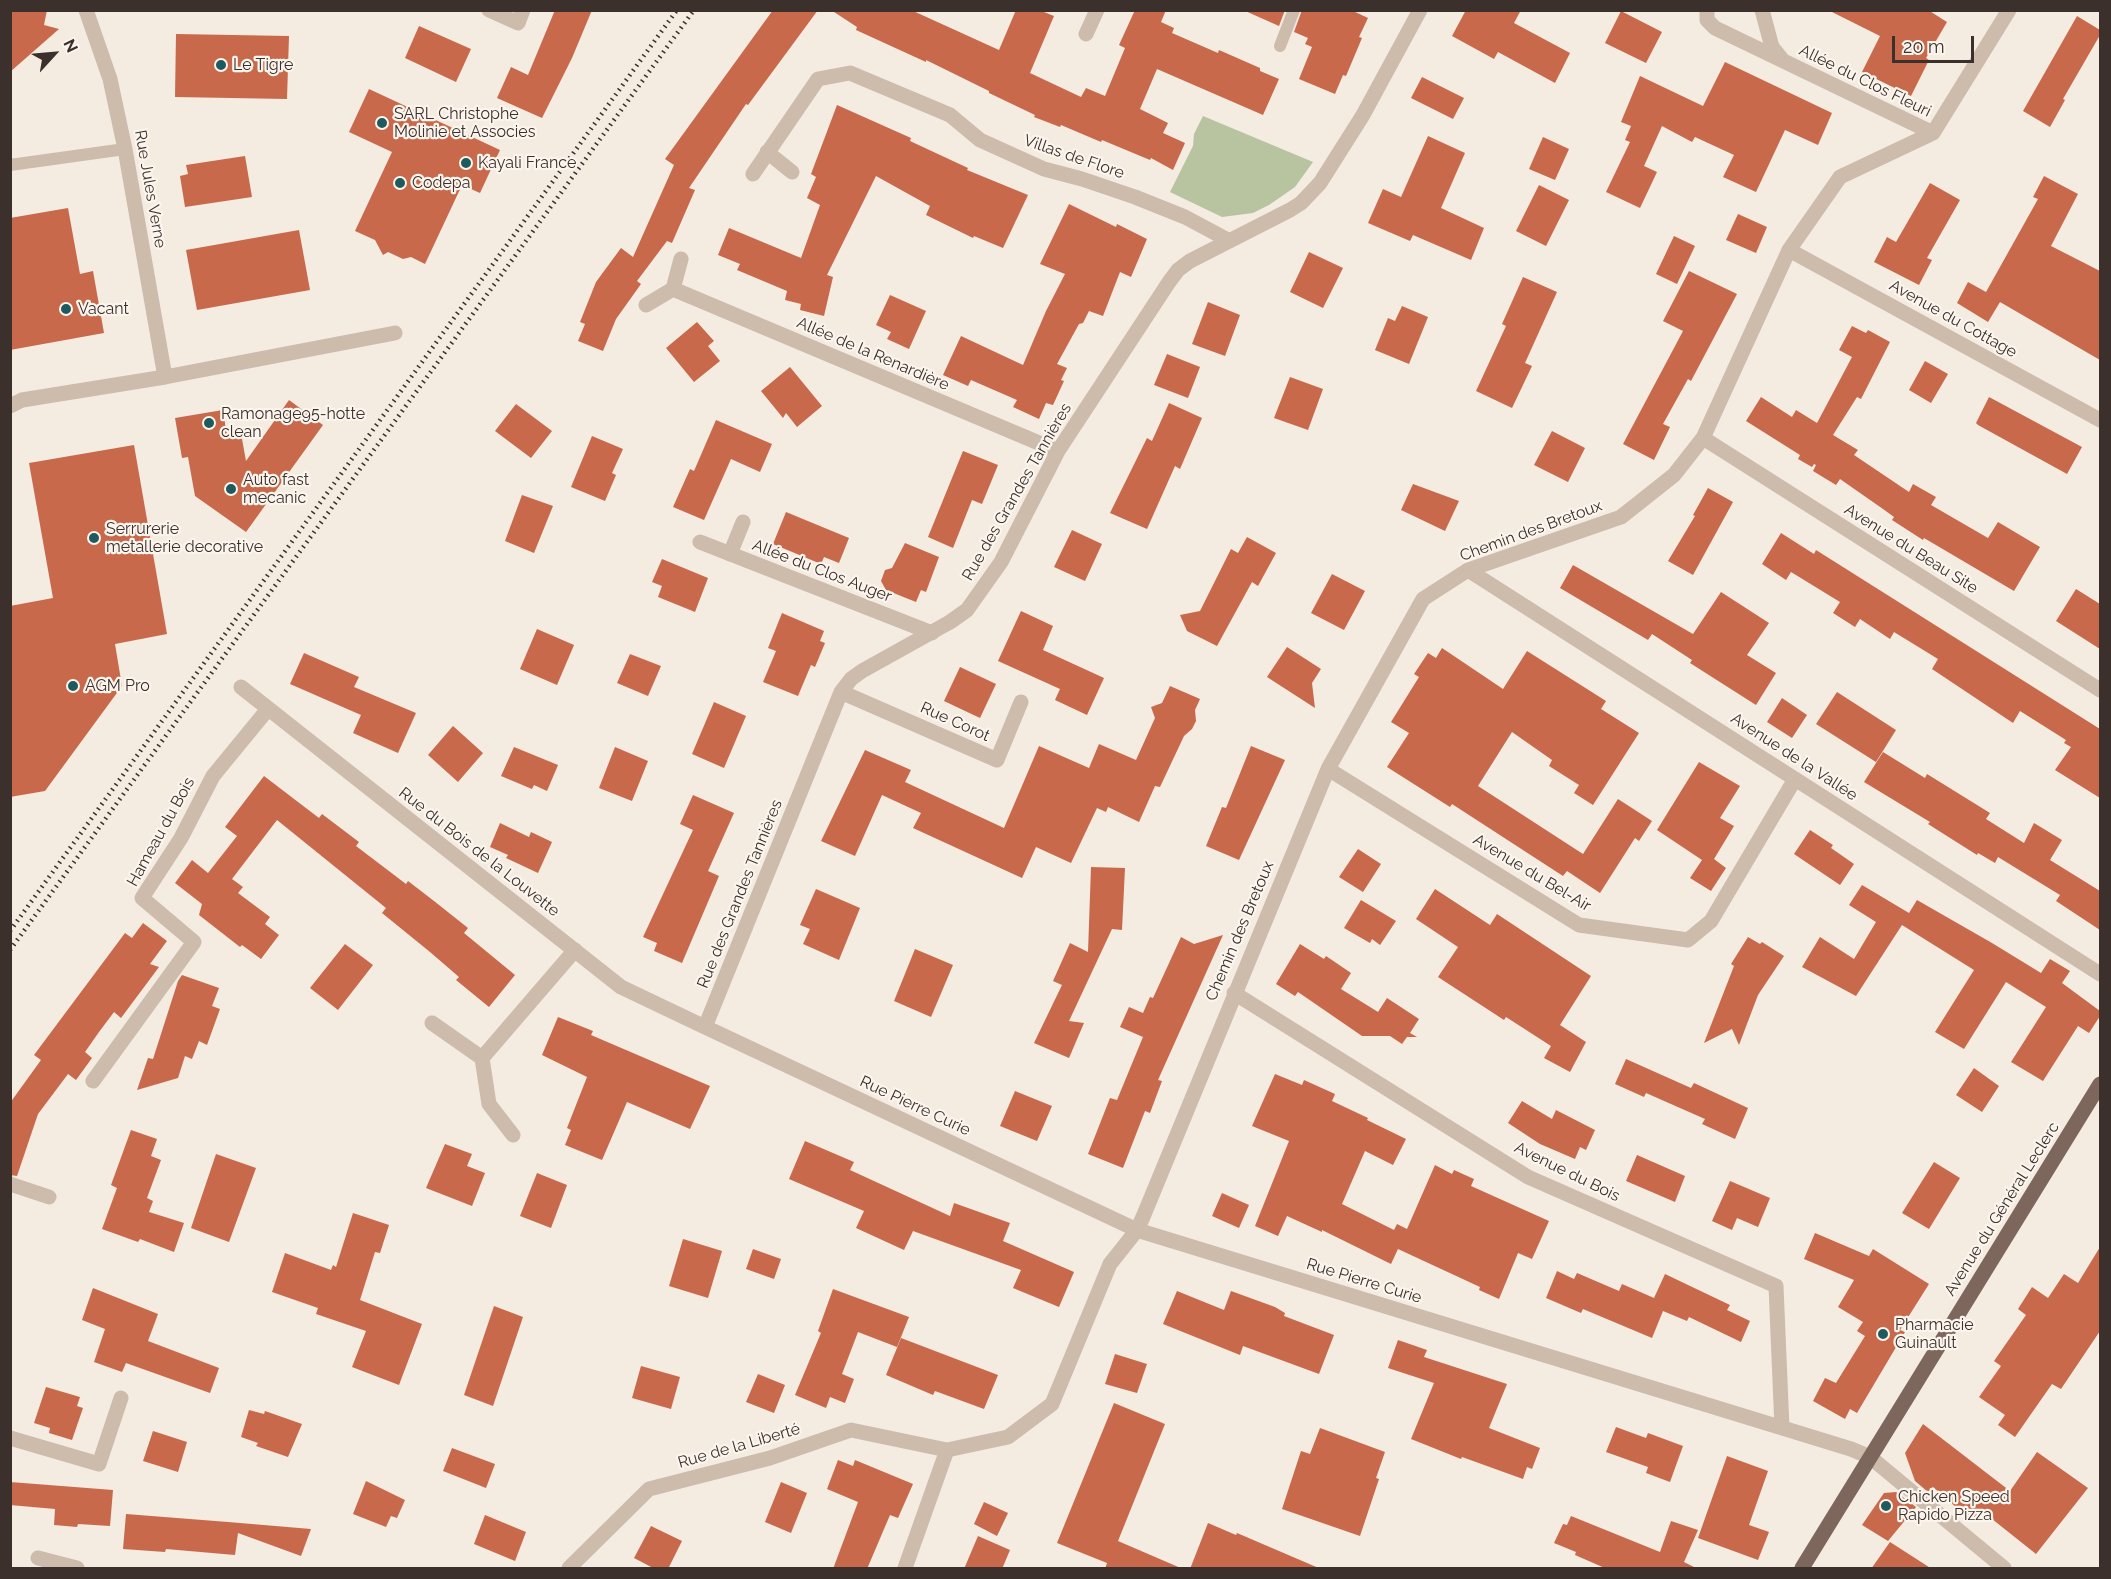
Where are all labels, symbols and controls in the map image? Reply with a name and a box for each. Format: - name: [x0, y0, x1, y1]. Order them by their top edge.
- north arrow: [24, 24, 84, 84]
- scale bar: [1895, 24, 1978, 62]
- text: N: [59, 36, 82, 56]
- text: 20 m: [1903, 36, 1945, 57]
- street label: Allée du Clos Fleuri: [1796, 41, 1934, 121]
- place label: Le Tigre: [233, 55, 294, 75]
- marker: Le Tigre: [214, 58, 228, 72]
- place label: SARL Christophe Molinie et Associes: [394, 104, 535, 142]
- marker: SARL Christophe Molinie et Associes: [375, 116, 389, 130]
- street label: Rue Jules Verne: [130, 128, 170, 250]
- street label: Villas de Flore: [1021, 131, 1127, 183]
- place label: Kayali France: [478, 153, 576, 173]
- marker: Kayali France: [459, 156, 473, 170]
- place label: Codepa: [412, 173, 470, 193]
- marker: Codepa: [393, 176, 407, 190]
- street label: Avenue du Cottage: [1886, 276, 2020, 362]
- place label: Vacant: [78, 299, 129, 319]
- marker: Vacant: [59, 302, 73, 316]
- street label: Allée de la Renardière: [794, 313, 952, 395]
- street label: Rue des Grandes Tannières: [958, 400, 1076, 584]
- place label: Ramonage95-hotte clean: [221, 404, 365, 442]
- marker: Ramonage95-hotte clean: [202, 416, 216, 430]
- place label: Auto fast mecanic: [243, 470, 309, 508]
- marker: Auto fast mecanic: [224, 482, 238, 496]
- street label: Chemin des Bretoux: [1457, 496, 1605, 566]
- street label: Avenue du Beau Site: [1841, 500, 1981, 598]
- place label: Serrurerie metallerie decorative: [106, 519, 263, 557]
- marker: Serrurerie metallerie decorative: [87, 531, 101, 545]
- street label: Allée du Clos Auger: [750, 536, 894, 606]
- place label: AGM Pro: [85, 676, 150, 696]
- marker: AGM Pro: [66, 679, 80, 693]
- street label: Rue Corot: [917, 698, 993, 746]
- street label: Avenue de la Vallée: [1727, 709, 1861, 805]
- street label: Hameau du Bois: [123, 774, 199, 890]
- street label: Rue du Bois de la Louvette: [395, 783, 563, 921]
- street label: Rue des Grandes Tannières: [693, 797, 787, 991]
- street label: Avenue du Bel-Air: [1469, 830, 1595, 916]
- street label: Chemin des Bretoux: [1202, 858, 1278, 1004]
- street label: Rue Pierre Curie: [857, 1072, 973, 1140]
- street label: Avenue du Général Leclerc: [1941, 1119, 2063, 1299]
- street label: Avenue du Bois: [1511, 1138, 1623, 1206]
- street label: Rue Pierre Curie: [1304, 1254, 1424, 1308]
- place label: Pharmacie Guinault: [1895, 1315, 1974, 1353]
- marker: Pharmacie Guinault: [1876, 1327, 1890, 1341]
- street label: Rue de la Liberté: [676, 1419, 802, 1473]
- place label: Chicken Speed Rapido Pizza: [1898, 1487, 2010, 1525]
- marker: Chicken Speed Rapido Pizza: [1879, 1499, 1893, 1513]

